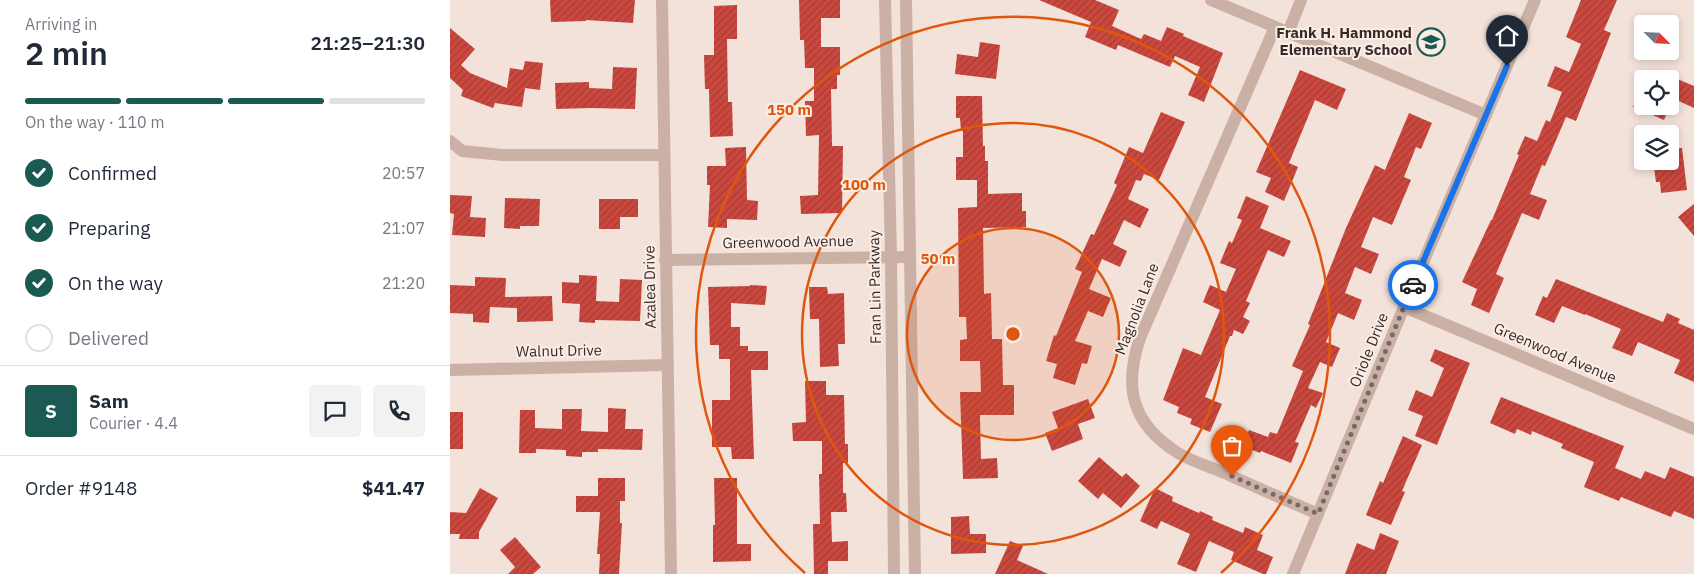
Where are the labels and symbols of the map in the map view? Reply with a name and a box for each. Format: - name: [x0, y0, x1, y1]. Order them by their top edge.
- pin: [1486, 15, 1528, 66]
- north arrow: [1634, 15, 1679, 60]
- place label: Frank H. Hammond Elementary School: [1276, 23, 1412, 59]
- school or university icon: Frank H. Hammond Elementary School: [1416, 27, 1446, 57]
- text: 150 m: [767, 100, 811, 119]
- text: 100 m: [842, 175, 886, 194]
- street label: Fran Lin Parkway: [864, 229, 885, 344]
- street label: Greenwood Avenue: [722, 231, 854, 252]
- street label: Azalea Drive: [639, 245, 660, 329]
- text: 50 m: [921, 249, 955, 268]
- street label: Magnolia Lane: [1110, 260, 1163, 357]
- courier: [1388, 260, 1438, 310]
- street label: Oriole Drive: [1345, 310, 1392, 390]
- street label: Greenwood Avenue: [1491, 318, 1619, 387]
- centre of rings: [1004, 325, 1022, 343]
- street label: Walnut Drive: [516, 340, 602, 361]
- pin: [1211, 425, 1253, 476]

